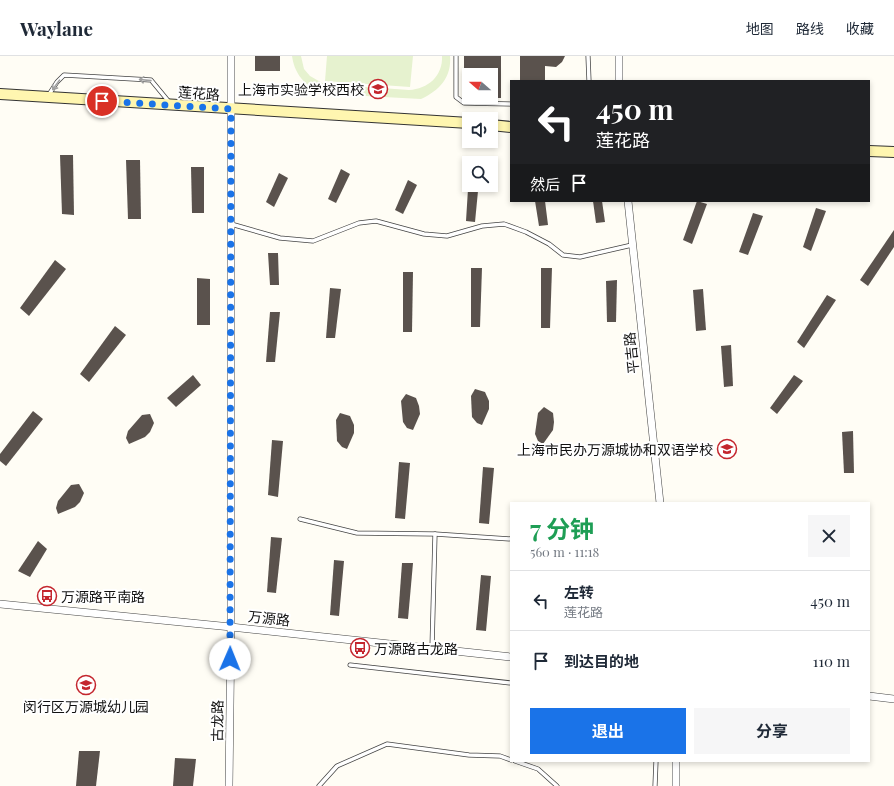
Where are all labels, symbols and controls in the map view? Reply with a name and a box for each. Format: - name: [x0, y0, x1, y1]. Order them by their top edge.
- text: Waylane: [20, 15, 93, 41]
- text: 地图: [746, 19, 774, 38]
- text: 路线: [796, 19, 824, 38]
- text: 收藏: [846, 19, 874, 38]
- north arrow: [462, 68, 498, 104]
- map controls: [462, 68, 498, 192]
- one-way arrow: [139, 76, 152, 84]
- school or university icon: 上海市实验学校西校: [367, 78, 389, 100]
- one-way arrow: [52, 79, 60, 90]
- place label: 上海市实验学校西校: [238, 80, 364, 99]
- street label: 莲花路: [177, 82, 221, 104]
- pin: [85, 84, 119, 118]
- icon: arrive: [91, 90, 113, 112]
- text: 450 m: [596, 90, 674, 127]
- icon: left: [530, 96, 582, 148]
- button: sound: [462, 112, 498, 148]
- text: 莲花路: [596, 128, 650, 152]
- button: search: [462, 156, 498, 192]
- icon: arrive: [568, 172, 590, 194]
- text: 然后: [530, 174, 560, 194]
- street label: 平吉路: [619, 331, 643, 375]
- school or university icon: 上海市民办万源城协和双语学校: [716, 438, 738, 460]
- place label: 上海市民办万源城协和双语学校: [517, 440, 713, 459]
- text: 7 分钟: [530, 512, 594, 544]
- button: close: [808, 515, 850, 557]
- text: 560 m · 11:18: [530, 543, 599, 560]
- text: 左转: [564, 582, 594, 602]
- bus stop icon: 万源路平南路: [36, 585, 58, 607]
- place label: 万源路平南路: [61, 587, 145, 606]
- icon: left: [530, 590, 552, 612]
- text: 450 m: [810, 591, 850, 611]
- text: 莲花路: [564, 603, 603, 620]
- street label: 万源路: [247, 606, 291, 630]
- bus stop icon: 万源路古龙路: [349, 637, 371, 659]
- position arrow: [209, 638, 251, 680]
- place label: 万源路古龙路: [374, 639, 458, 658]
- icon: arrive: [530, 650, 552, 672]
- text: 到达目的地: [564, 651, 639, 671]
- text: 110 m: [813, 651, 850, 671]
- school or university icon: 闵行区万源城幼儿园: [75, 674, 97, 696]
- place label: 闵行区万源城幼儿园: [23, 697, 149, 716]
- street label: 古龙路: [207, 700, 227, 742]
- button: 退出: [530, 708, 686, 754]
- button: 分享: [694, 708, 850, 754]

